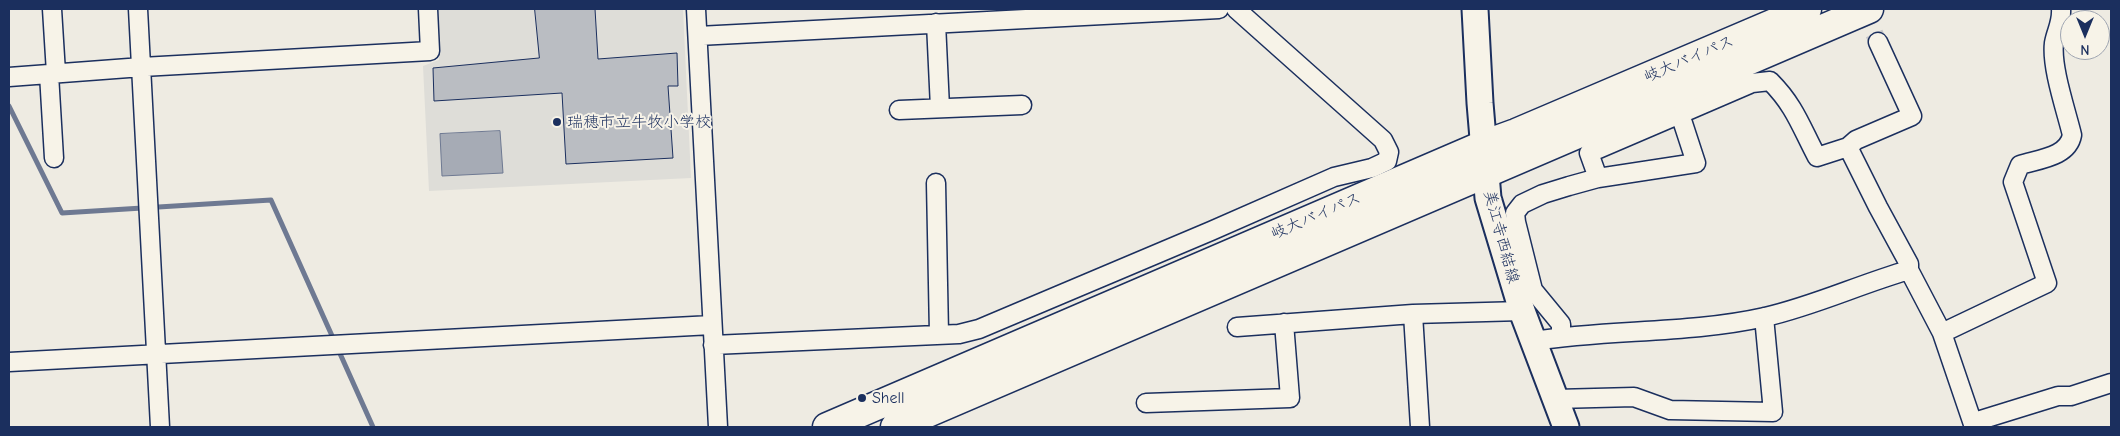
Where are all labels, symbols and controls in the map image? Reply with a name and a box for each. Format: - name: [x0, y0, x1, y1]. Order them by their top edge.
- north arrow: [2060, 10, 2110, 60]
- street label: 岐大バイパス: [1641, 31, 1737, 87]
- text: N: [2080, 41, 2090, 58]
- place label: 瑞穂市立牛牧小学校: [567, 112, 711, 132]
- marker: 瑞穂市立牛牧小学校: [551, 116, 563, 128]
- street label: 岐大バイパス: [1268, 188, 1364, 244]
- street label: 美江寺西結線: [1479, 188, 1523, 286]
- place label: Shell: [872, 388, 904, 408]
- marker: Shell: [856, 392, 868, 404]

